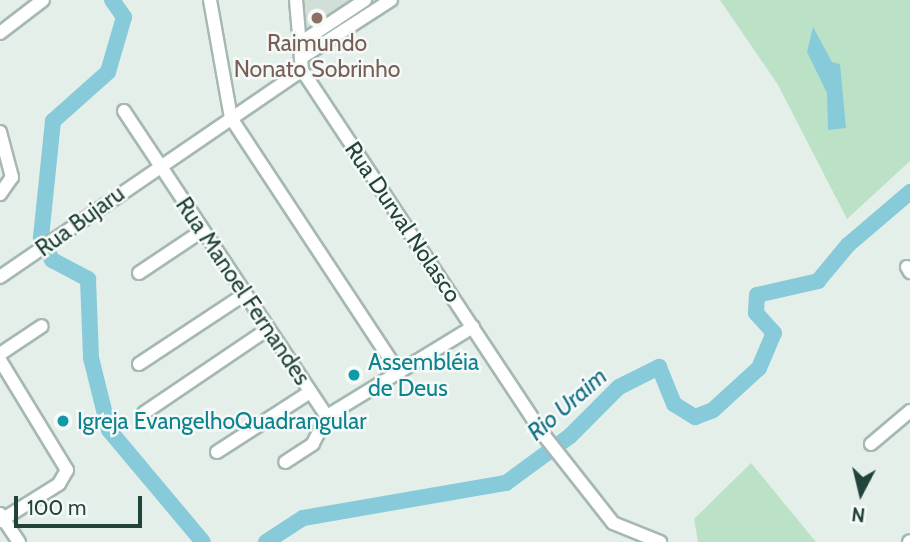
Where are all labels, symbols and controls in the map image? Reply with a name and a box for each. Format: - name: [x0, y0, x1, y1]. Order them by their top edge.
- marker: Raimundo Nonato Sobrinho: [309, 10, 325, 26]
- place label: Raimundo Nonato Sobrinho: [234, 29, 400, 83]
- street label: Rua Durval Nolasco: [339, 136, 467, 308]
- street label: Rua Bujaru: [30, 180, 130, 262]
- street label: Rua Manoel Fernandes: [170, 192, 316, 390]
- place label: Assembléia de Deus: [368, 348, 479, 402]
- water label: Rio Uraim: [521, 362, 613, 446]
- marker: Assembléia de Deus: [346, 367, 362, 383]
- place label: Igreja EvangelhoQuadrangular: [77, 407, 367, 435]
- marker: Igreja EvangelhoQuadrangular: [55, 413, 71, 429]
- north arrow: [826, 458, 896, 528]
- scale bar: [18, 482, 145, 526]
- text: 100 m: [27, 495, 86, 520]
- text: N: [850, 502, 866, 527]

